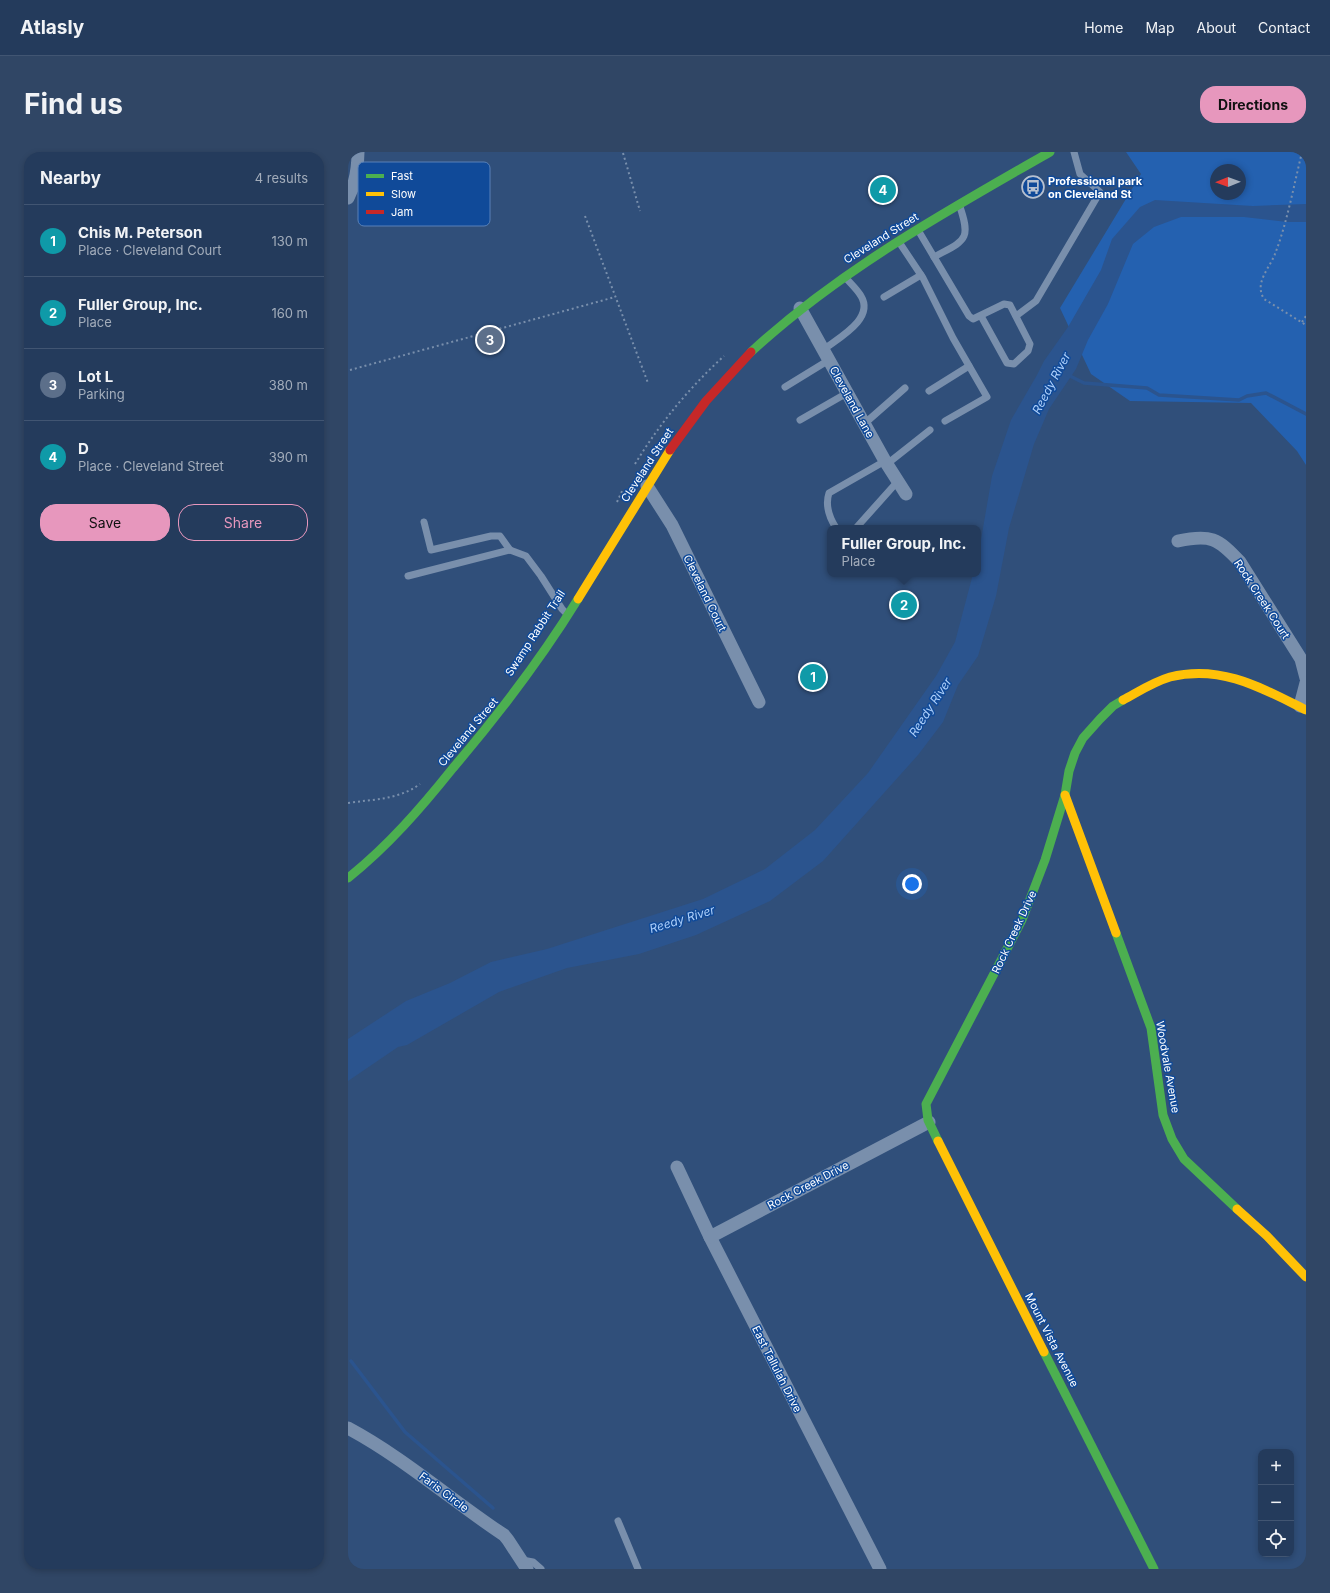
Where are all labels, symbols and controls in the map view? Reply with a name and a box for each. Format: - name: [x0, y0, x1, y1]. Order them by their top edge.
- text: Atlasly: [20, 16, 84, 39]
- text: Home: [1084, 19, 1123, 36]
- text: Map: [1145, 19, 1175, 36]
- text: About: [1197, 19, 1236, 36]
- text: Contact: [1258, 19, 1310, 36]
- button: Directions: [1200, 86, 1306, 123]
- text: Find us: [24, 87, 123, 121]
- legend: [358, 162, 490, 226]
- north arrow: [1210, 164, 1246, 200]
- text: Nearby: [40, 168, 101, 188]
- text: Fast: [391, 169, 413, 183]
- text: 4 results: [255, 170, 308, 186]
- bus stop icon: Professional park on Cleveland St: [1020, 174, 1046, 200]
- place label: Professional park on Cleveland St: [1048, 174, 1143, 201]
- pin: 4: [870, 175, 896, 205]
- text: Slow: [391, 187, 416, 201]
- text: Jam: [391, 205, 413, 219]
- street label: Cleveland Street: [841, 209, 921, 267]
- text: Chis M. Peterson: [78, 223, 202, 242]
- text: 1: [50, 233, 56, 249]
- text: 130 m: [271, 233, 308, 249]
- text: Place · Cleveland Court: [78, 242, 222, 258]
- text: Fuller Group, Inc.: [78, 295, 203, 314]
- text: 2: [49, 305, 57, 321]
- text: 160 m: [271, 305, 308, 321]
- text: Place: [78, 314, 112, 330]
- pin: 3: [477, 325, 503, 355]
- water label: Reedy River: [1029, 349, 1074, 416]
- street label: Cleveland Lane: [827, 364, 877, 440]
- text: Lot L: [78, 367, 113, 386]
- text: 3: [49, 377, 57, 393]
- text: 380 m: [269, 377, 308, 393]
- text: Parking: [78, 386, 125, 402]
- street label: Cleveland Street: [618, 425, 676, 505]
- text: D: [78, 439, 89, 458]
- text: 4: [49, 449, 57, 465]
- text: 390 m: [269, 449, 308, 465]
- text: Place · Cleveland Street: [78, 458, 224, 474]
- button: Save: [40, 504, 170, 541]
- button: Share: [178, 504, 308, 541]
- popup: [827, 525, 981, 577]
- text: Fuller Group, Inc.: [842, 534, 966, 553]
- street label: Cleveland Court: [680, 552, 730, 634]
- text: Place: [842, 553, 875, 569]
- street label: Rock Creek Court: [1231, 557, 1293, 642]
- street label: Swamp Rabbit Trail: [502, 587, 568, 679]
- pin: 2: [891, 590, 917, 620]
- pin: 1: [800, 662, 826, 692]
- water label: Reedy River: [905, 674, 955, 739]
- street label: Cleveland Street: [435, 694, 501, 769]
- your location: [902, 874, 922, 894]
- street label: Rock Creek Drive: [989, 888, 1039, 976]
- water label: Reedy River: [648, 902, 717, 936]
- street label: Woodvale Avenue: [1153, 1020, 1183, 1114]
- street label: Rock Creek Drive: [765, 1158, 851, 1212]
- street label: Mount Vista Avenue: [1022, 1291, 1082, 1389]
- street label: East Tallulah Drive: [749, 1323, 805, 1415]
- map controls: [1258, 1449, 1294, 1557]
- button: +: [1258, 1449, 1294, 1485]
- street label: Faris Circle: [417, 1469, 471, 1515]
- button: −: [1258, 1485, 1294, 1521]
- button: locate: [1258, 1521, 1294, 1557]

